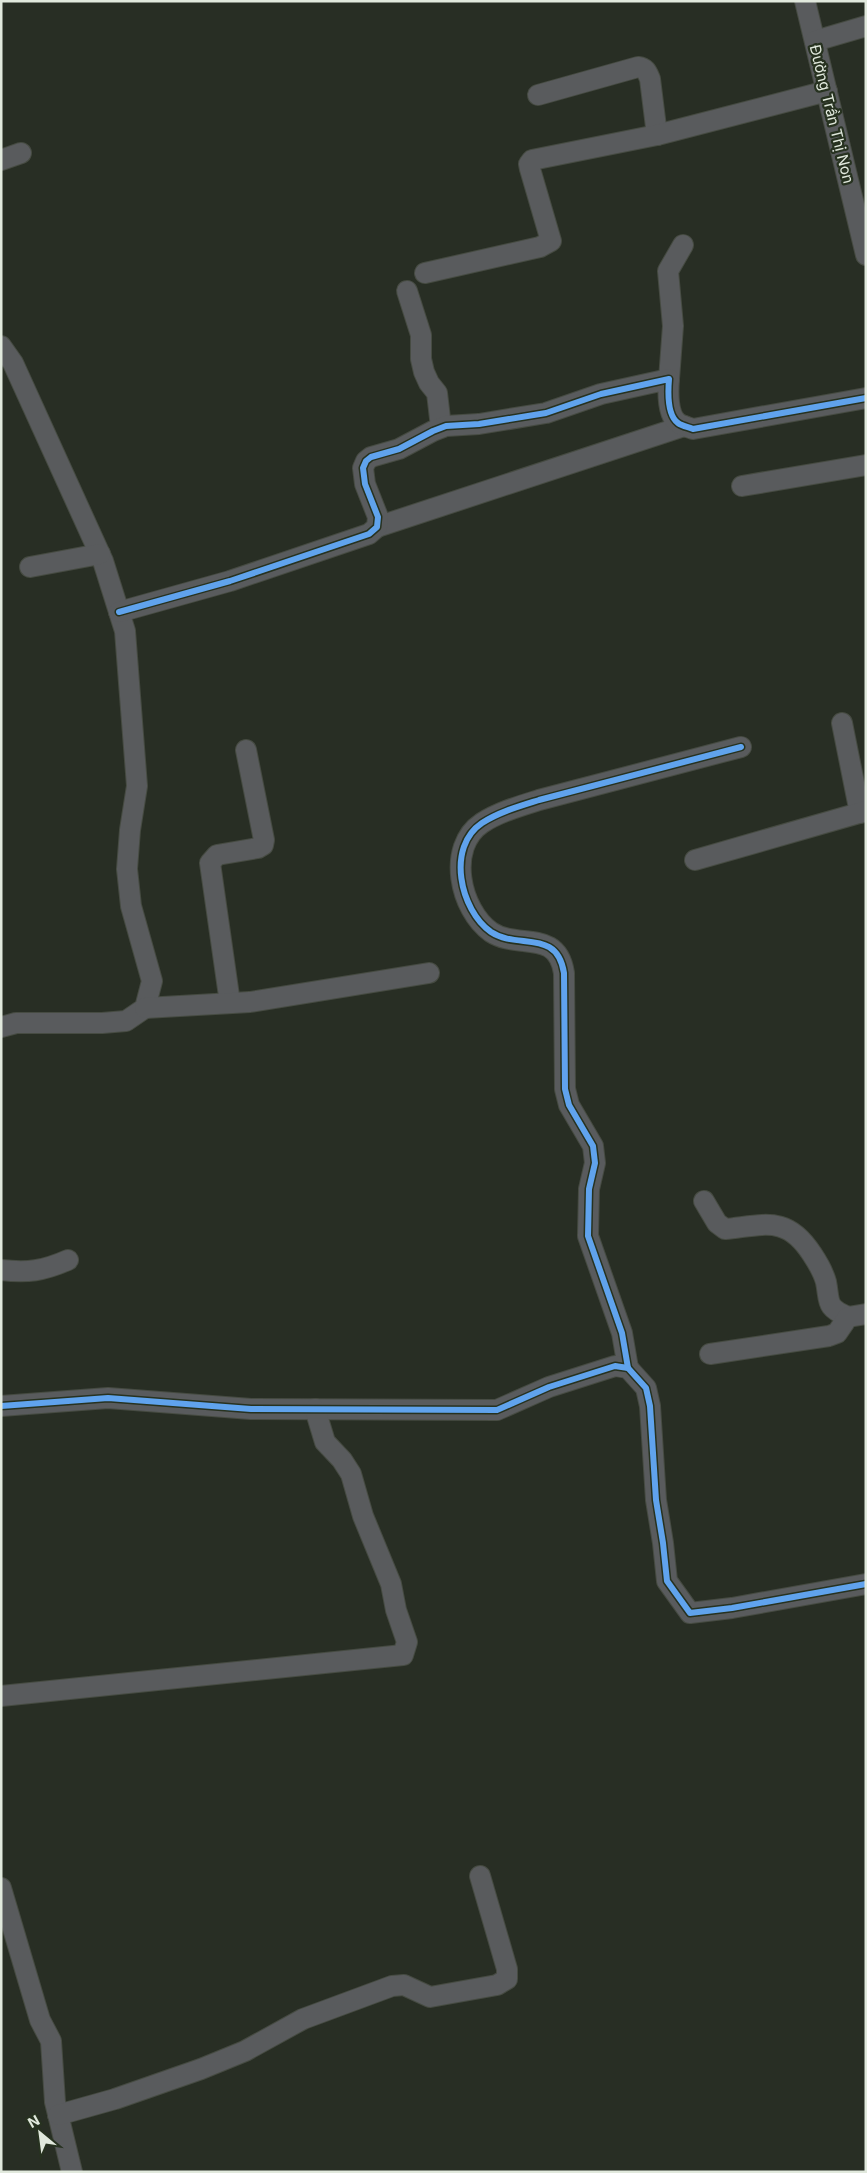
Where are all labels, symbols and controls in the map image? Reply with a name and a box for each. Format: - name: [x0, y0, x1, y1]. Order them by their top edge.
- street label: Đường Trần Thị Non: [806, 43, 858, 185]
- north arrow: [15, 2108, 65, 2158]
- text: N: [25, 2111, 42, 2131]

